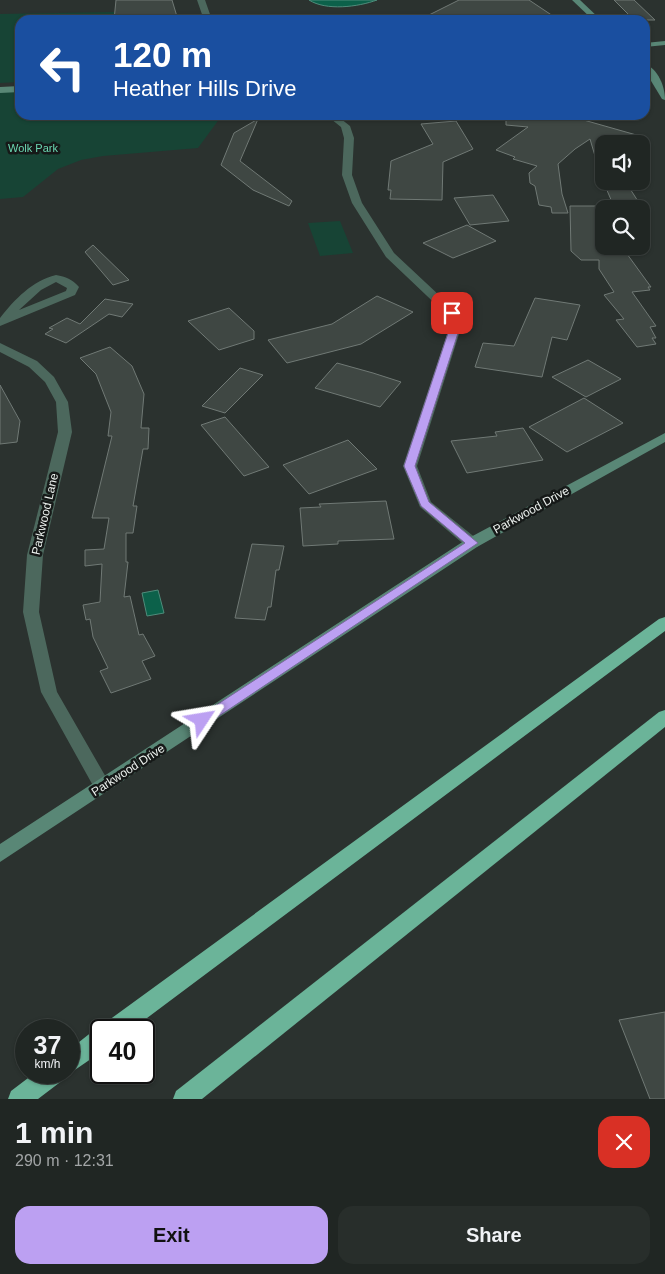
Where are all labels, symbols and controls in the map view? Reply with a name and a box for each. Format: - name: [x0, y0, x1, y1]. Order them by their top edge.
- icon: left: [30, 35, 95, 100]
- text: 120 m: [113, 35, 212, 74]
- text: Heather Hills Drive: [113, 76, 296, 101]
- map controls: [595, 135, 650, 255]
- button: sound: [595, 135, 650, 190]
- park label: Wolk Park: [8, 142, 58, 154]
- button: search: [595, 200, 650, 255]
- pin: [431, 292, 473, 334]
- icon: arrive: [438, 299, 466, 327]
- street label: Parkwood Lane: [29, 471, 61, 556]
- street label: Parkwood Drive: [491, 483, 572, 537]
- position arrow: [175, 693, 227, 745]
- street label: Parkwood Drive: [89, 741, 168, 799]
- speed limit sign: 40: [90, 1019, 155, 1084]
- text: 37: [34, 1031, 61, 1059]
- text: km/h: [34, 1057, 61, 1071]
- text: 1 min: [15, 1116, 93, 1149]
- button: close: [598, 1116, 650, 1168]
- text: 290 m · 12:31: [15, 1152, 114, 1169]
- button: Exit: [15, 1206, 328, 1264]
- button: Share: [338, 1206, 650, 1264]

